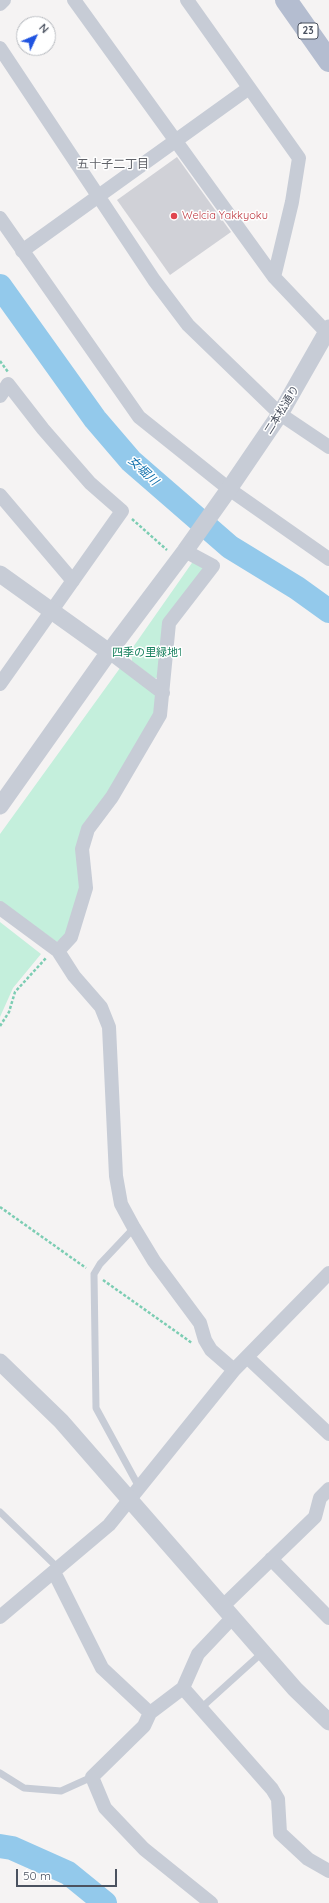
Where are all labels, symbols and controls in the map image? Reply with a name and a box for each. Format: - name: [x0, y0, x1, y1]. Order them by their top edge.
- north arrow: [16, 16, 56, 56]
- text: N: [36, 21, 52, 36]
- road number: 23: [298, 23, 318, 39]
- district label: 五十子二丁目: [77, 157, 149, 171]
- place label: Welcia Yakkyoku: [182, 209, 268, 223]
- marker: Welcia Yakkyoku: [169, 211, 179, 221]
- street label: 二本松通り: [262, 383, 302, 437]
- water label: 女堀川: [125, 453, 161, 489]
- park label: 四季の里緑地1: [112, 646, 182, 660]
- scale bar: [18, 1861, 119, 1887]
- text: 50 m: [23, 1868, 51, 1883]

